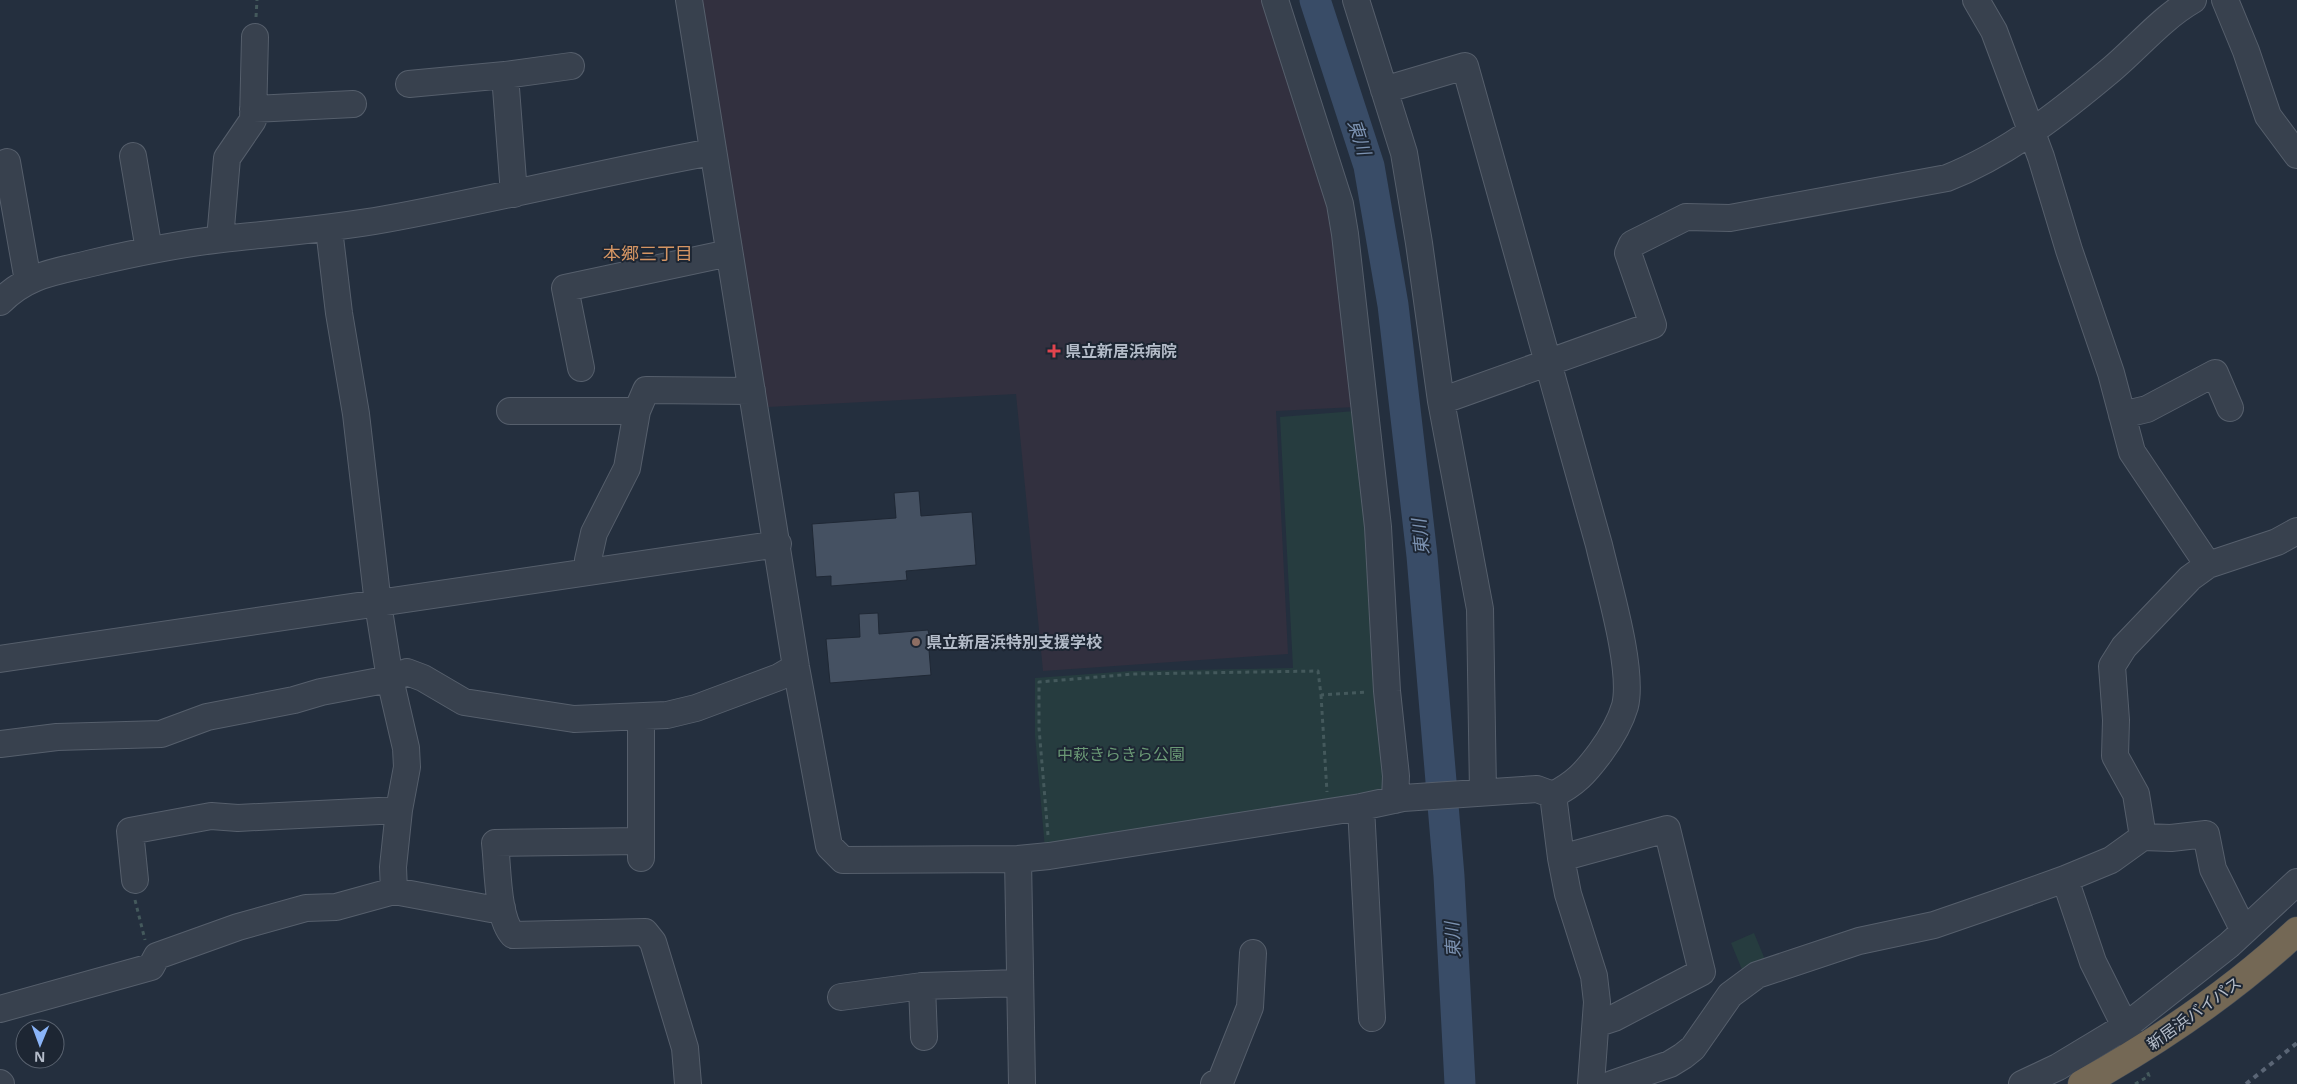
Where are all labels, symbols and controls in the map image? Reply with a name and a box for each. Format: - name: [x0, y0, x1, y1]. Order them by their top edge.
- water label: 東川: [1343, 116, 1378, 160]
- district label: 本郷三丁目: [603, 241, 693, 265]
- place label: 県立新居浜病院: [1065, 340, 1177, 362]
- marker: 県立新居浜病院: [1047, 344, 1061, 358]
- water label: 東川: [1406, 516, 1434, 556]
- place label: 県立新居浜特別支援学校: [926, 631, 1102, 653]
- marker: 県立新居浜特別支援学校: [910, 636, 922, 648]
- park label: 中萩きらきら公園: [1057, 743, 1185, 765]
- water label: 東川: [1439, 919, 1465, 959]
- street label: 新居浜バイパス: [2142, 971, 2246, 1055]
- north arrow: [15, 1019, 65, 1069]
- text: N: [34, 1048, 46, 1067]

